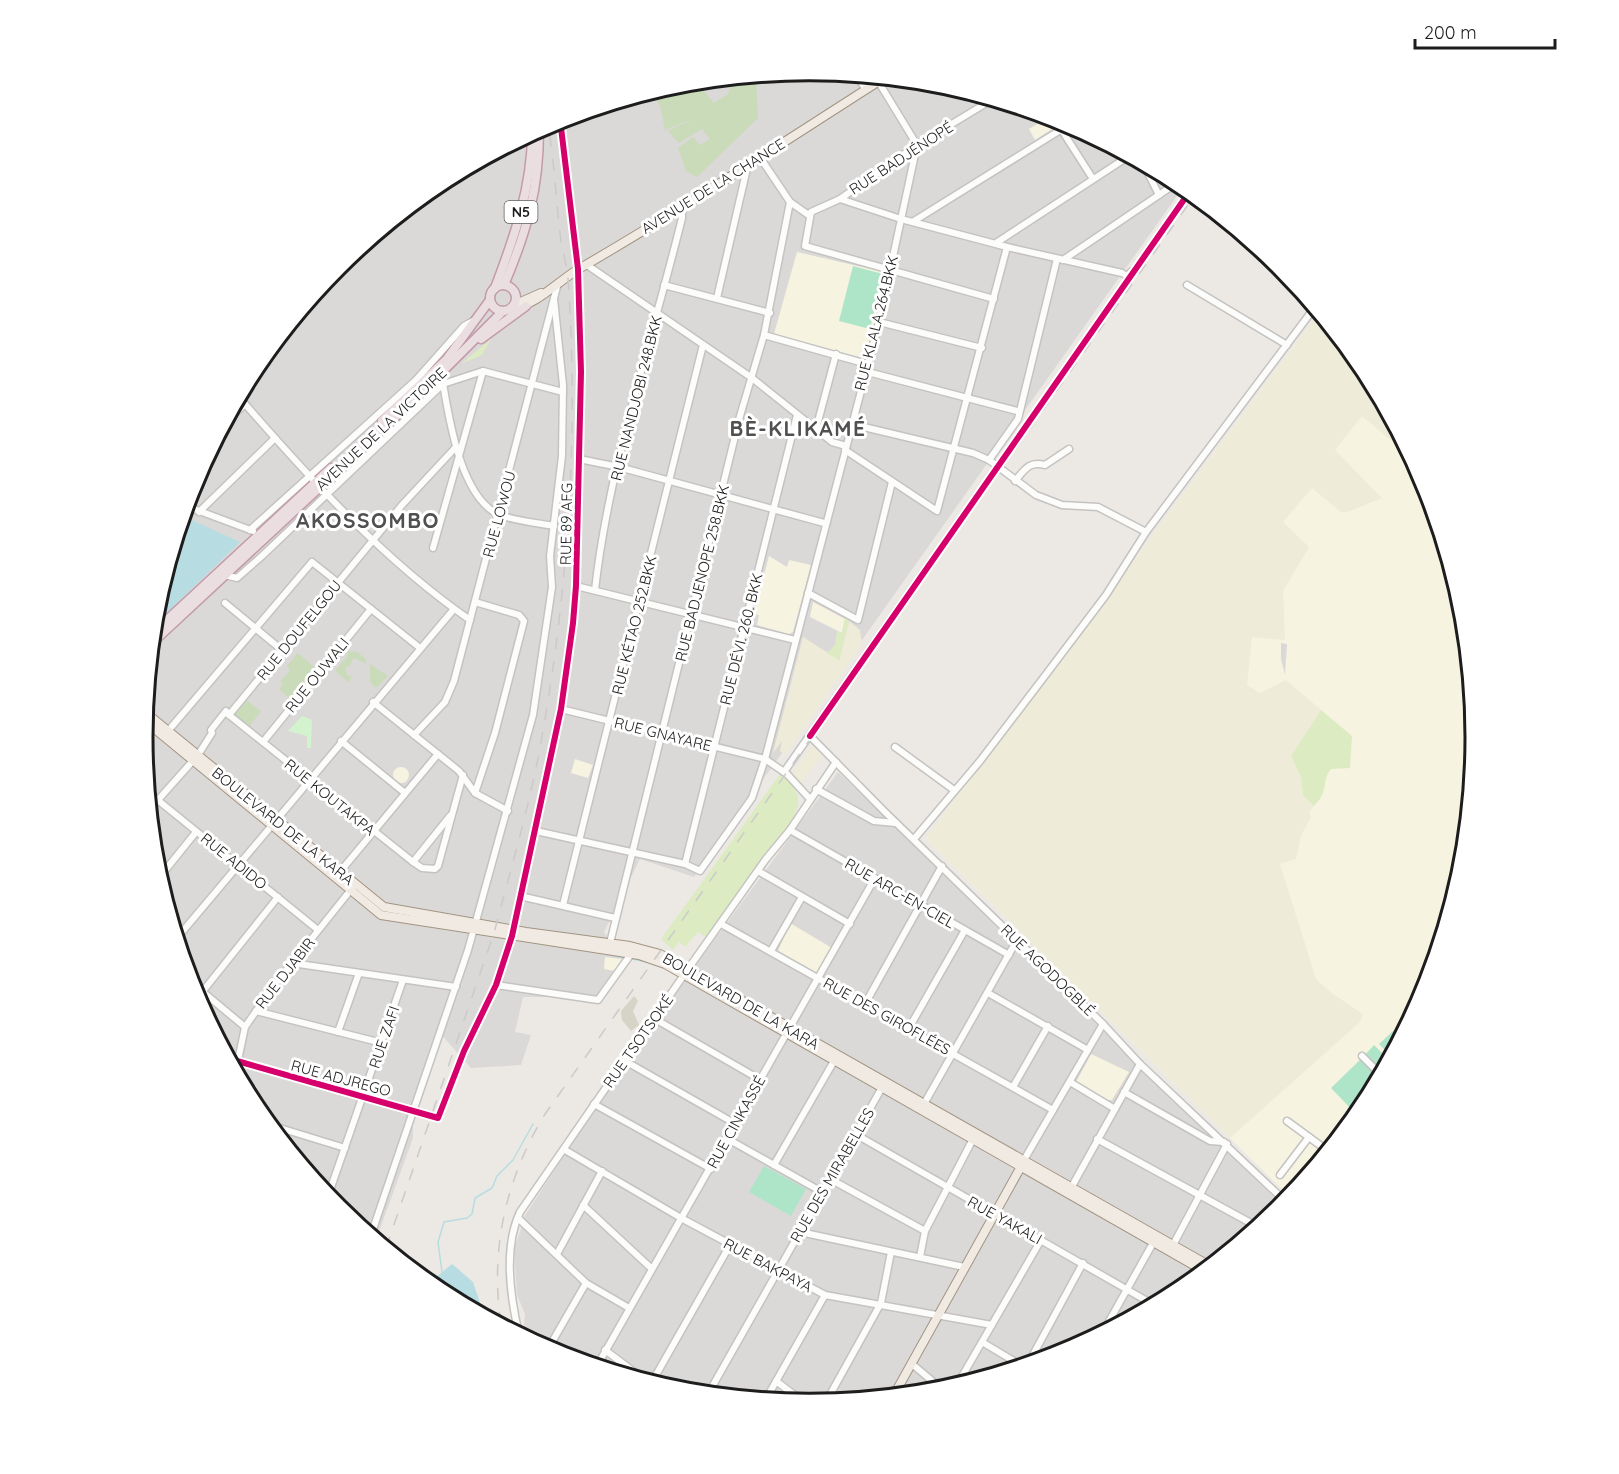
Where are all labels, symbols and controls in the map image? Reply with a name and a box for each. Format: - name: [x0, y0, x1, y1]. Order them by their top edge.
- scale bar: [1415, 12, 1554, 50]
- text: 200 m: [1424, 21, 1477, 44]
- street label: RUE BADJÉNOPÉ: [845, 117, 957, 199]
- street label: AVENUE DE LA CHANCE: [638, 134, 788, 238]
- road number: N5: [504, 201, 538, 223]
- street label: RUE KLALA.264.BKK: [850, 253, 902, 393]
- street label: RUE NANDJOBI 248.BKK: [606, 313, 666, 483]
- street label: AVENUE DE LA VICTOIRE: [312, 363, 450, 495]
- district label: BÈ-KLIKAMÉ: [730, 415, 866, 441]
- street label: RUE LOWOU: [478, 468, 520, 560]
- street label: RUE 89 AFG: [556, 483, 576, 565]
- street label: RUE BADJENOPE 258.BKK: [671, 483, 733, 663]
- district label: AKOSSOMBO: [296, 507, 440, 533]
- street label: RUE KÉTAO 252.BKK: [607, 553, 661, 697]
- street label: RUE DÉVI. 260. BKK: [715, 571, 767, 707]
- street label: RUE DOUFELGOU: [253, 576, 345, 684]
- street label: RUE OUWALI: [281, 634, 353, 716]
- street label: RUE GNAYARE: [612, 713, 714, 755]
- street label: RUE KOUTAKPA: [281, 755, 379, 840]
- street label: BOULEVARD DE LA KARA: [208, 763, 358, 889]
- street label: RUE ADIDO: [197, 829, 271, 893]
- street label: RUE ARC-EN-CIEL: [842, 854, 958, 932]
- street label: RUE AGODOGBLÉ: [997, 920, 1099, 1020]
- street label: RUE DJABIR: [251, 933, 319, 1013]
- street label: BOULEVARD DE LA KARA: [659, 948, 823, 1054]
- street label: RUE DES GIROFLÉES: [820, 973, 954, 1059]
- street label: RUE TSOTSOKÉ: [599, 991, 677, 1091]
- street label: RUE ZAFI: [364, 1003, 404, 1071]
- street label: RUE ADJREGO: [289, 1056, 393, 1100]
- street label: RUE CINKASSÉ: [703, 1072, 769, 1172]
- street label: RUE DES MIRABELLES: [786, 1104, 878, 1246]
- street label: RUE YAKALI: [964, 1192, 1046, 1248]
- street label: RUE BAKPAYA: [720, 1234, 816, 1296]

